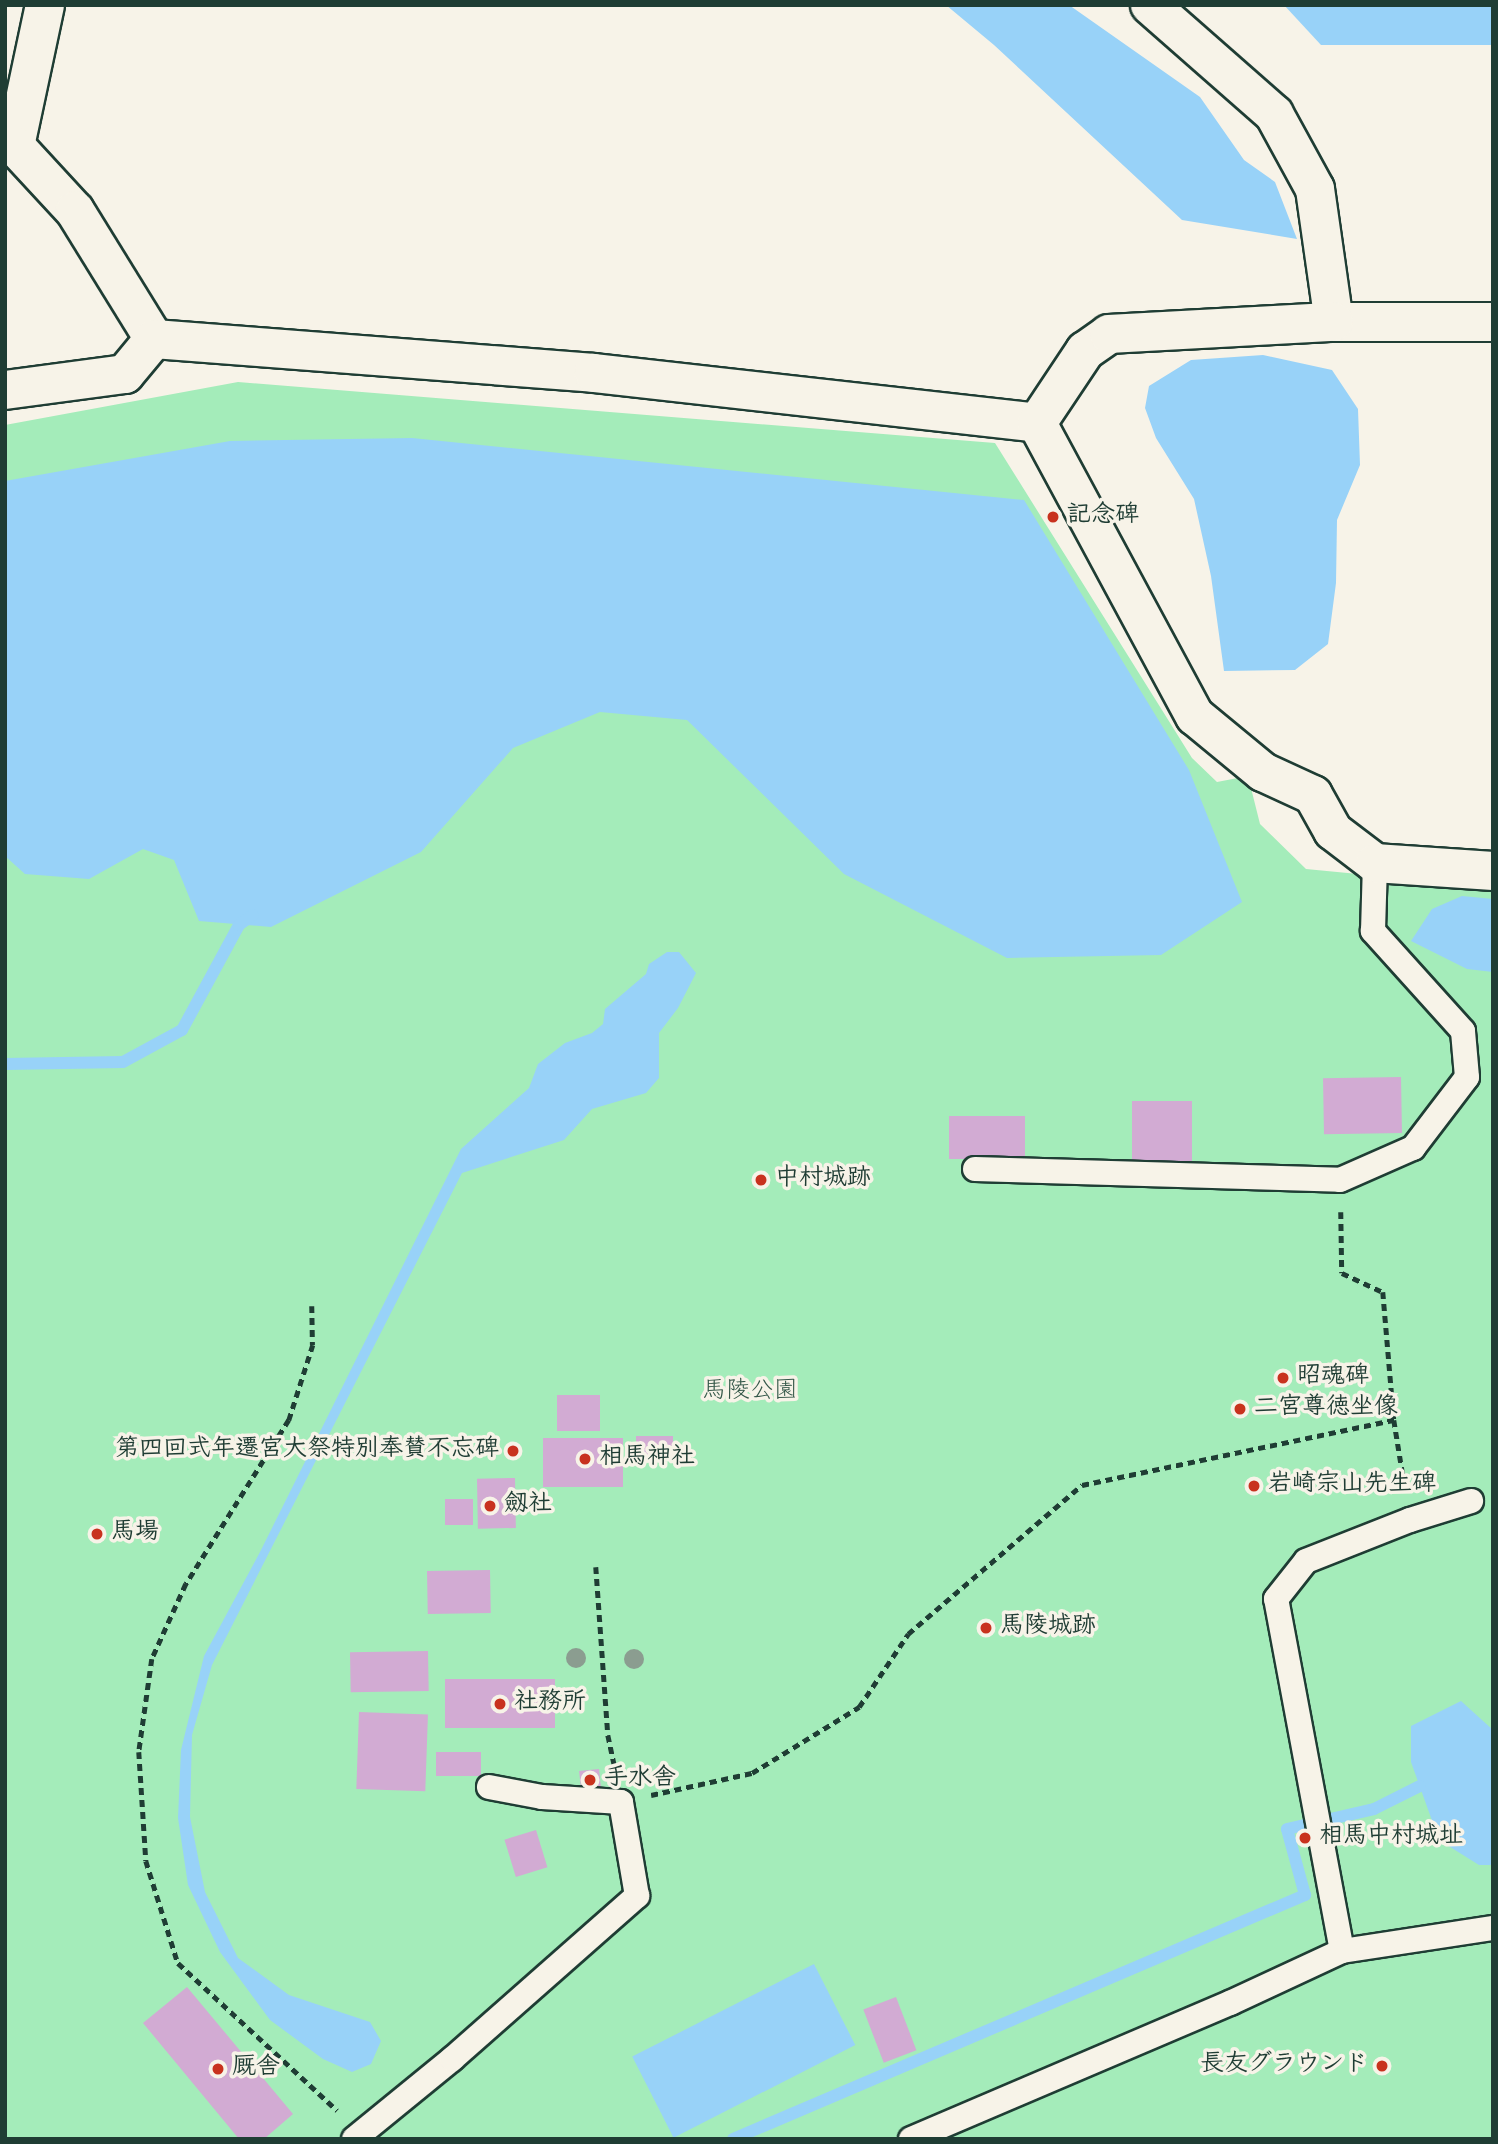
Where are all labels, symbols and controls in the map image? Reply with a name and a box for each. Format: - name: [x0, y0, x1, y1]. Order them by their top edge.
- place label: 記念碑: [1067, 503, 1139, 531]
- marker: 記念碑: [1045, 509, 1061, 525]
- place label: 中村城跡: [775, 1166, 871, 1194]
- marker: 中村城跡: [753, 1172, 769, 1188]
- place label: 昭魂碑: [1297, 1364, 1369, 1392]
- marker: 昭魂碑: [1275, 1370, 1291, 1386]
- park label: 馬陵公園: [702, 1379, 798, 1407]
- place label: 二宮尊徳坐像: [1254, 1395, 1398, 1423]
- marker: 二宮尊徳坐像: [1232, 1401, 1248, 1417]
- place label: 第四回式年遷宮大祭特別奉賛不忘碑: [115, 1437, 499, 1465]
- marker: 第四回式年遷宮大祭特別奉賛不忘碑: [505, 1443, 521, 1459]
- place label: 相馬神社: [599, 1445, 695, 1473]
- marker: 相馬神社: [577, 1451, 593, 1467]
- place label: 岩崎宗山先生碑: [1268, 1472, 1436, 1500]
- marker: 岩崎宗山先生碑: [1246, 1478, 1262, 1494]
- place label: 劔社: [504, 1492, 552, 1520]
- marker: 劔社: [482, 1498, 498, 1514]
- place label: 馬場: [111, 1520, 159, 1548]
- marker: 馬場: [89, 1526, 105, 1542]
- place label: 馬陵城跡: [1000, 1614, 1096, 1642]
- marker: 馬陵城跡: [978, 1620, 994, 1636]
- place label: 社務所: [514, 1690, 586, 1718]
- marker: 社務所: [492, 1696, 508, 1712]
- place label: 手水舎: [604, 1766, 676, 1794]
- marker: 手水舎: [582, 1772, 598, 1788]
- place label: 相馬中村城址: [1319, 1824, 1463, 1852]
- marker: 相馬中村城址: [1297, 1830, 1313, 1846]
- place label: 長友グラウンド: [1200, 2052, 1368, 2080]
- place label: 厩舎: [232, 2055, 280, 2083]
- marker: 長友グラウンド: [1374, 2058, 1390, 2074]
- marker: 厩舎: [210, 2061, 226, 2077]

